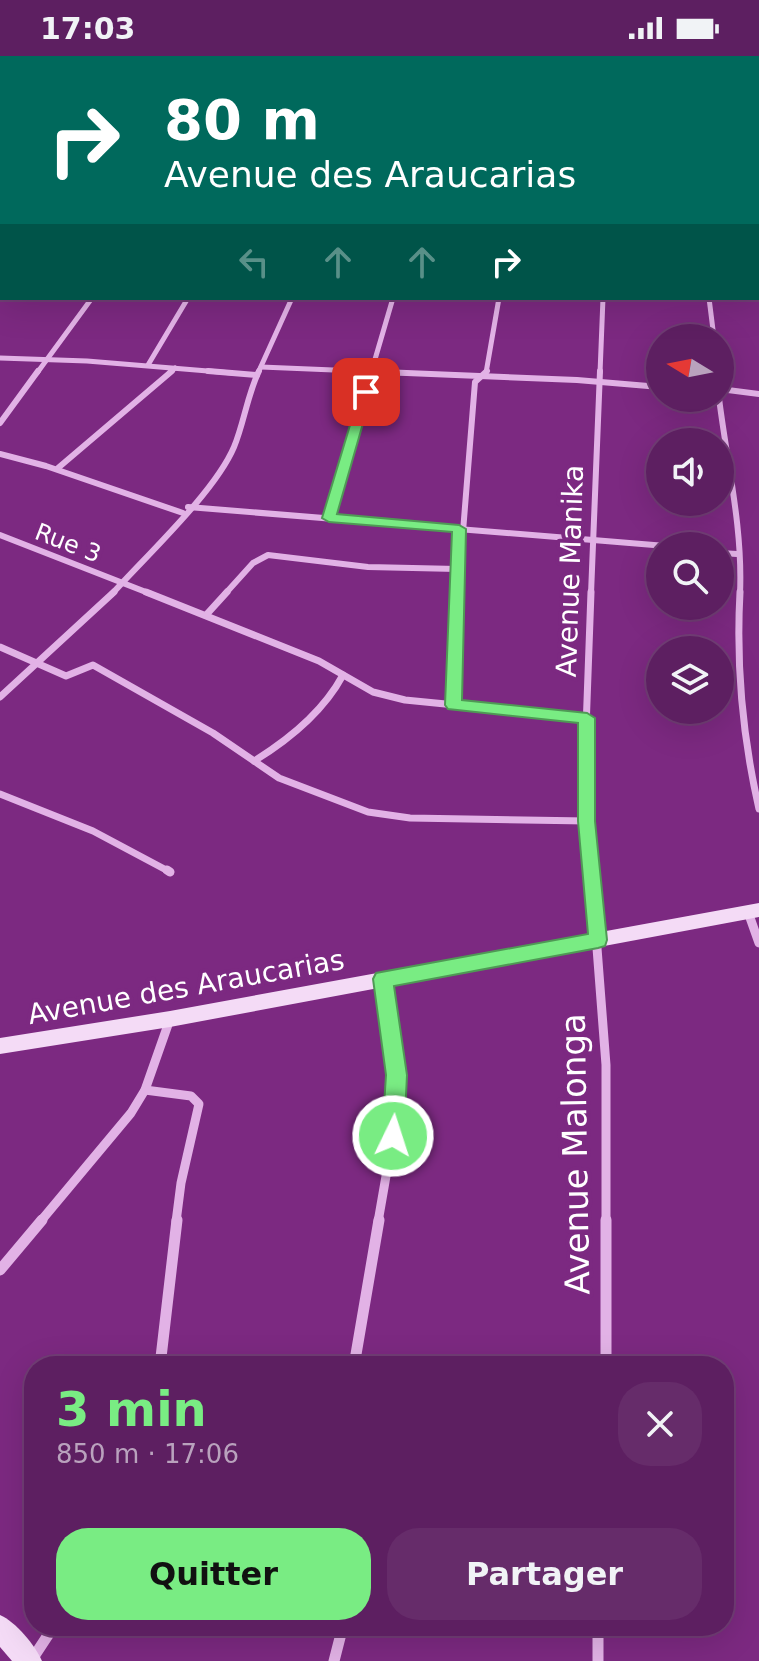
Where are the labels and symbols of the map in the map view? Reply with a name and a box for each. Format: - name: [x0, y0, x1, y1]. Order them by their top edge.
- north arrow: [646, 324, 734, 412]
- pin: [332, 358, 400, 426]
- street label: Avenue Manika: [550, 464, 590, 678]
- street label: Rue 3: [31, 518, 105, 568]
- street label: Avenue des Araucarias: [25, 943, 347, 1031]
- street label: Avenue Malonga: [553, 1013, 597, 1295]
- position arrow: [351, 1094, 435, 1178]

